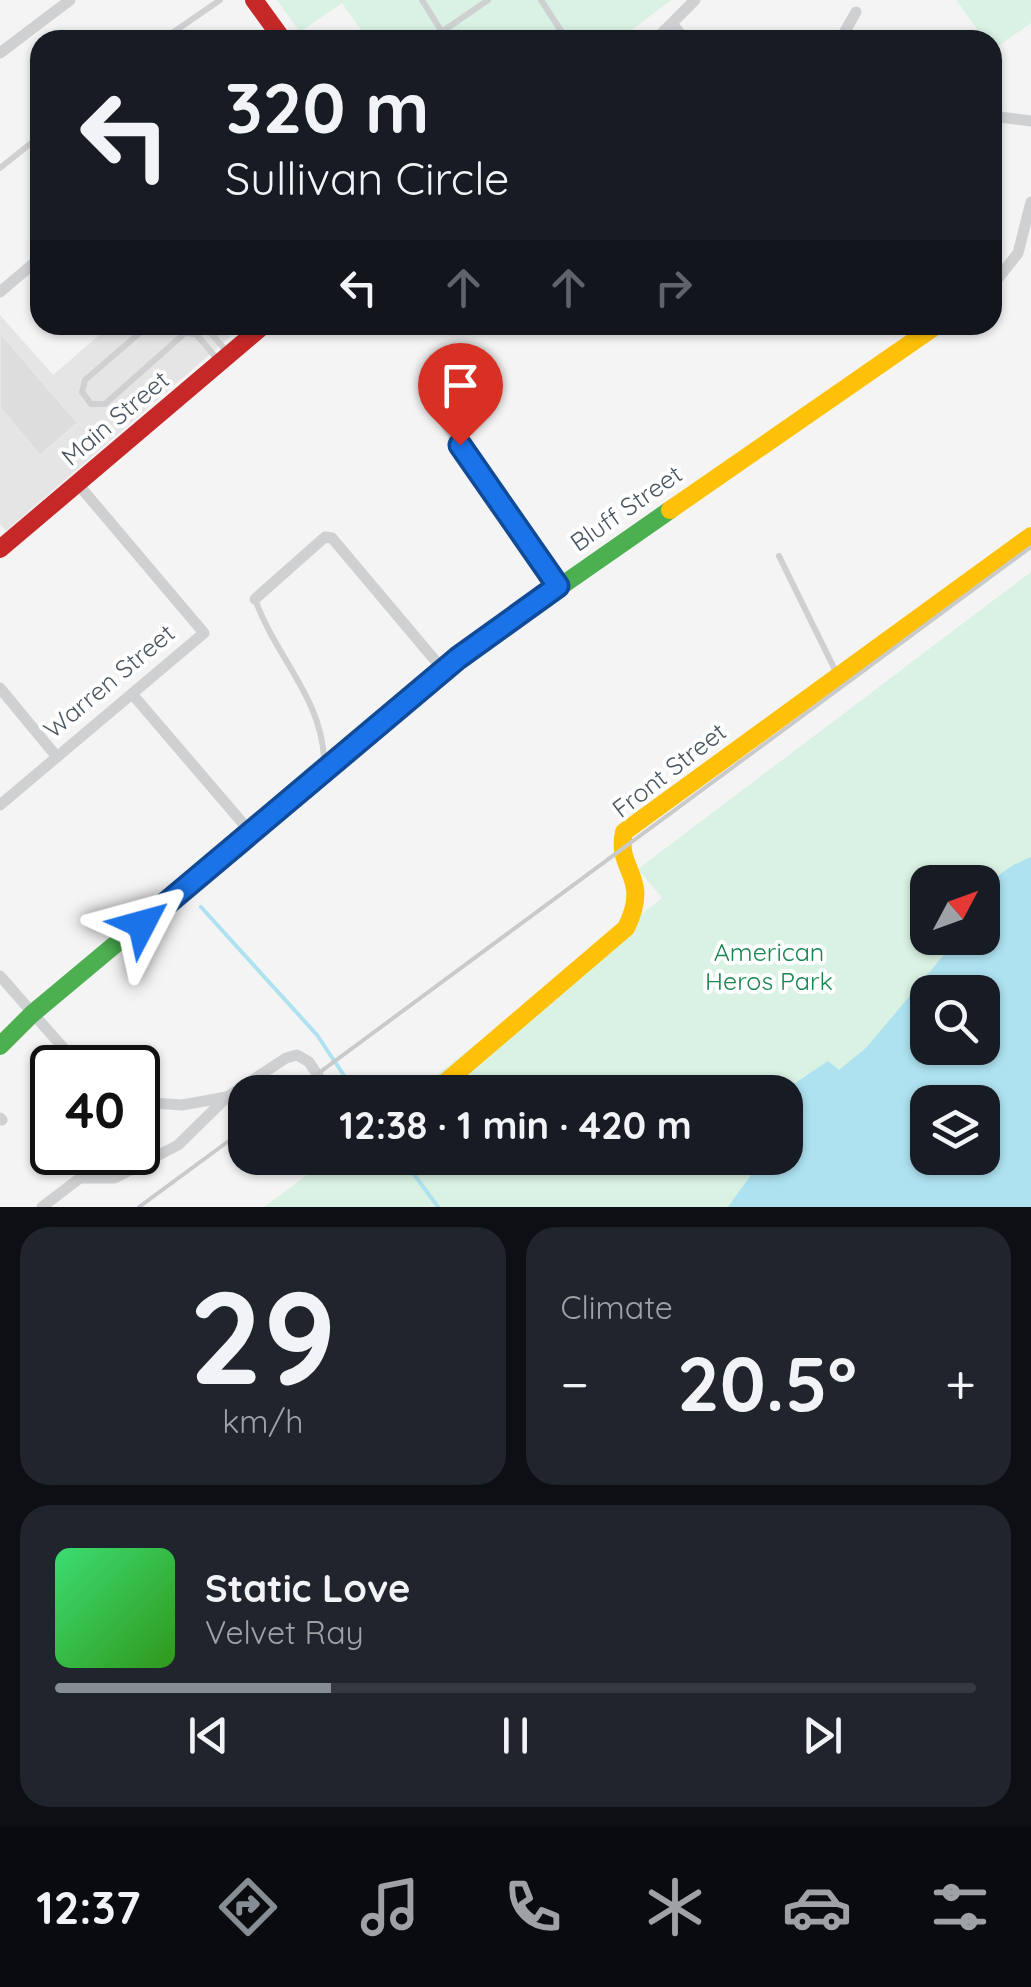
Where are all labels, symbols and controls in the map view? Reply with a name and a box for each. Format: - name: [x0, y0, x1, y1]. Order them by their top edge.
- text: 320 m: [225, 63, 430, 151]
- icon: left: [60, 70, 190, 200]
- text: Sullivan Circle: [225, 150, 510, 206]
- icon: left: [331, 260, 386, 315]
- icon: ahead: [436, 260, 491, 315]
- icon: ahead: [541, 260, 596, 315]
- icon: right: [646, 260, 701, 315]
- pin: [418, 343, 503, 446]
- icon: arrive: [433, 358, 488, 413]
- street label: Main Street: [55, 364, 175, 472]
- street label: Bluff Street: [564, 458, 688, 557]
- street label: Warren Street: [37, 617, 181, 744]
- street label: Front Street: [605, 715, 732, 824]
- north arrow: [910, 865, 1000, 955]
- map controls: [910, 865, 1000, 1175]
- position arrow: [90, 872, 194, 976]
- park label: American Heros Park: [705, 936, 833, 996]
- button: search: [910, 975, 1000, 1065]
- speed limit sign: 40: [30, 1045, 160, 1175]
- button: layers: [910, 1085, 1000, 1175]
- text: 12:38 · 1 min · 420 m: [339, 1101, 692, 1149]
- text: 29: [189, 1254, 337, 1417]
- text: Climate: [561, 1287, 673, 1327]
- text: 20.5°: [677, 1336, 857, 1430]
- text: −: [561, 1349, 589, 1418]
- text: +: [945, 1349, 976, 1418]
- text: km/h: [222, 1401, 303, 1441]
- text: Static Love: [205, 1564, 410, 1612]
- text: Velvet Ray: [205, 1612, 364, 1652]
- icon: previous: [181, 1708, 236, 1763]
- icon: pause: [488, 1708, 543, 1763]
- icon: next: [795, 1708, 850, 1763]
- icon: directions: [213, 1872, 283, 1942]
- icon: music: [355, 1872, 425, 1942]
- icon: phone: [498, 1872, 568, 1942]
- icon: climate: [640, 1872, 710, 1942]
- icon: car: [782, 1872, 852, 1942]
- icon: filters: [925, 1872, 995, 1942]
- text: 12:37: [36, 1879, 140, 1935]

